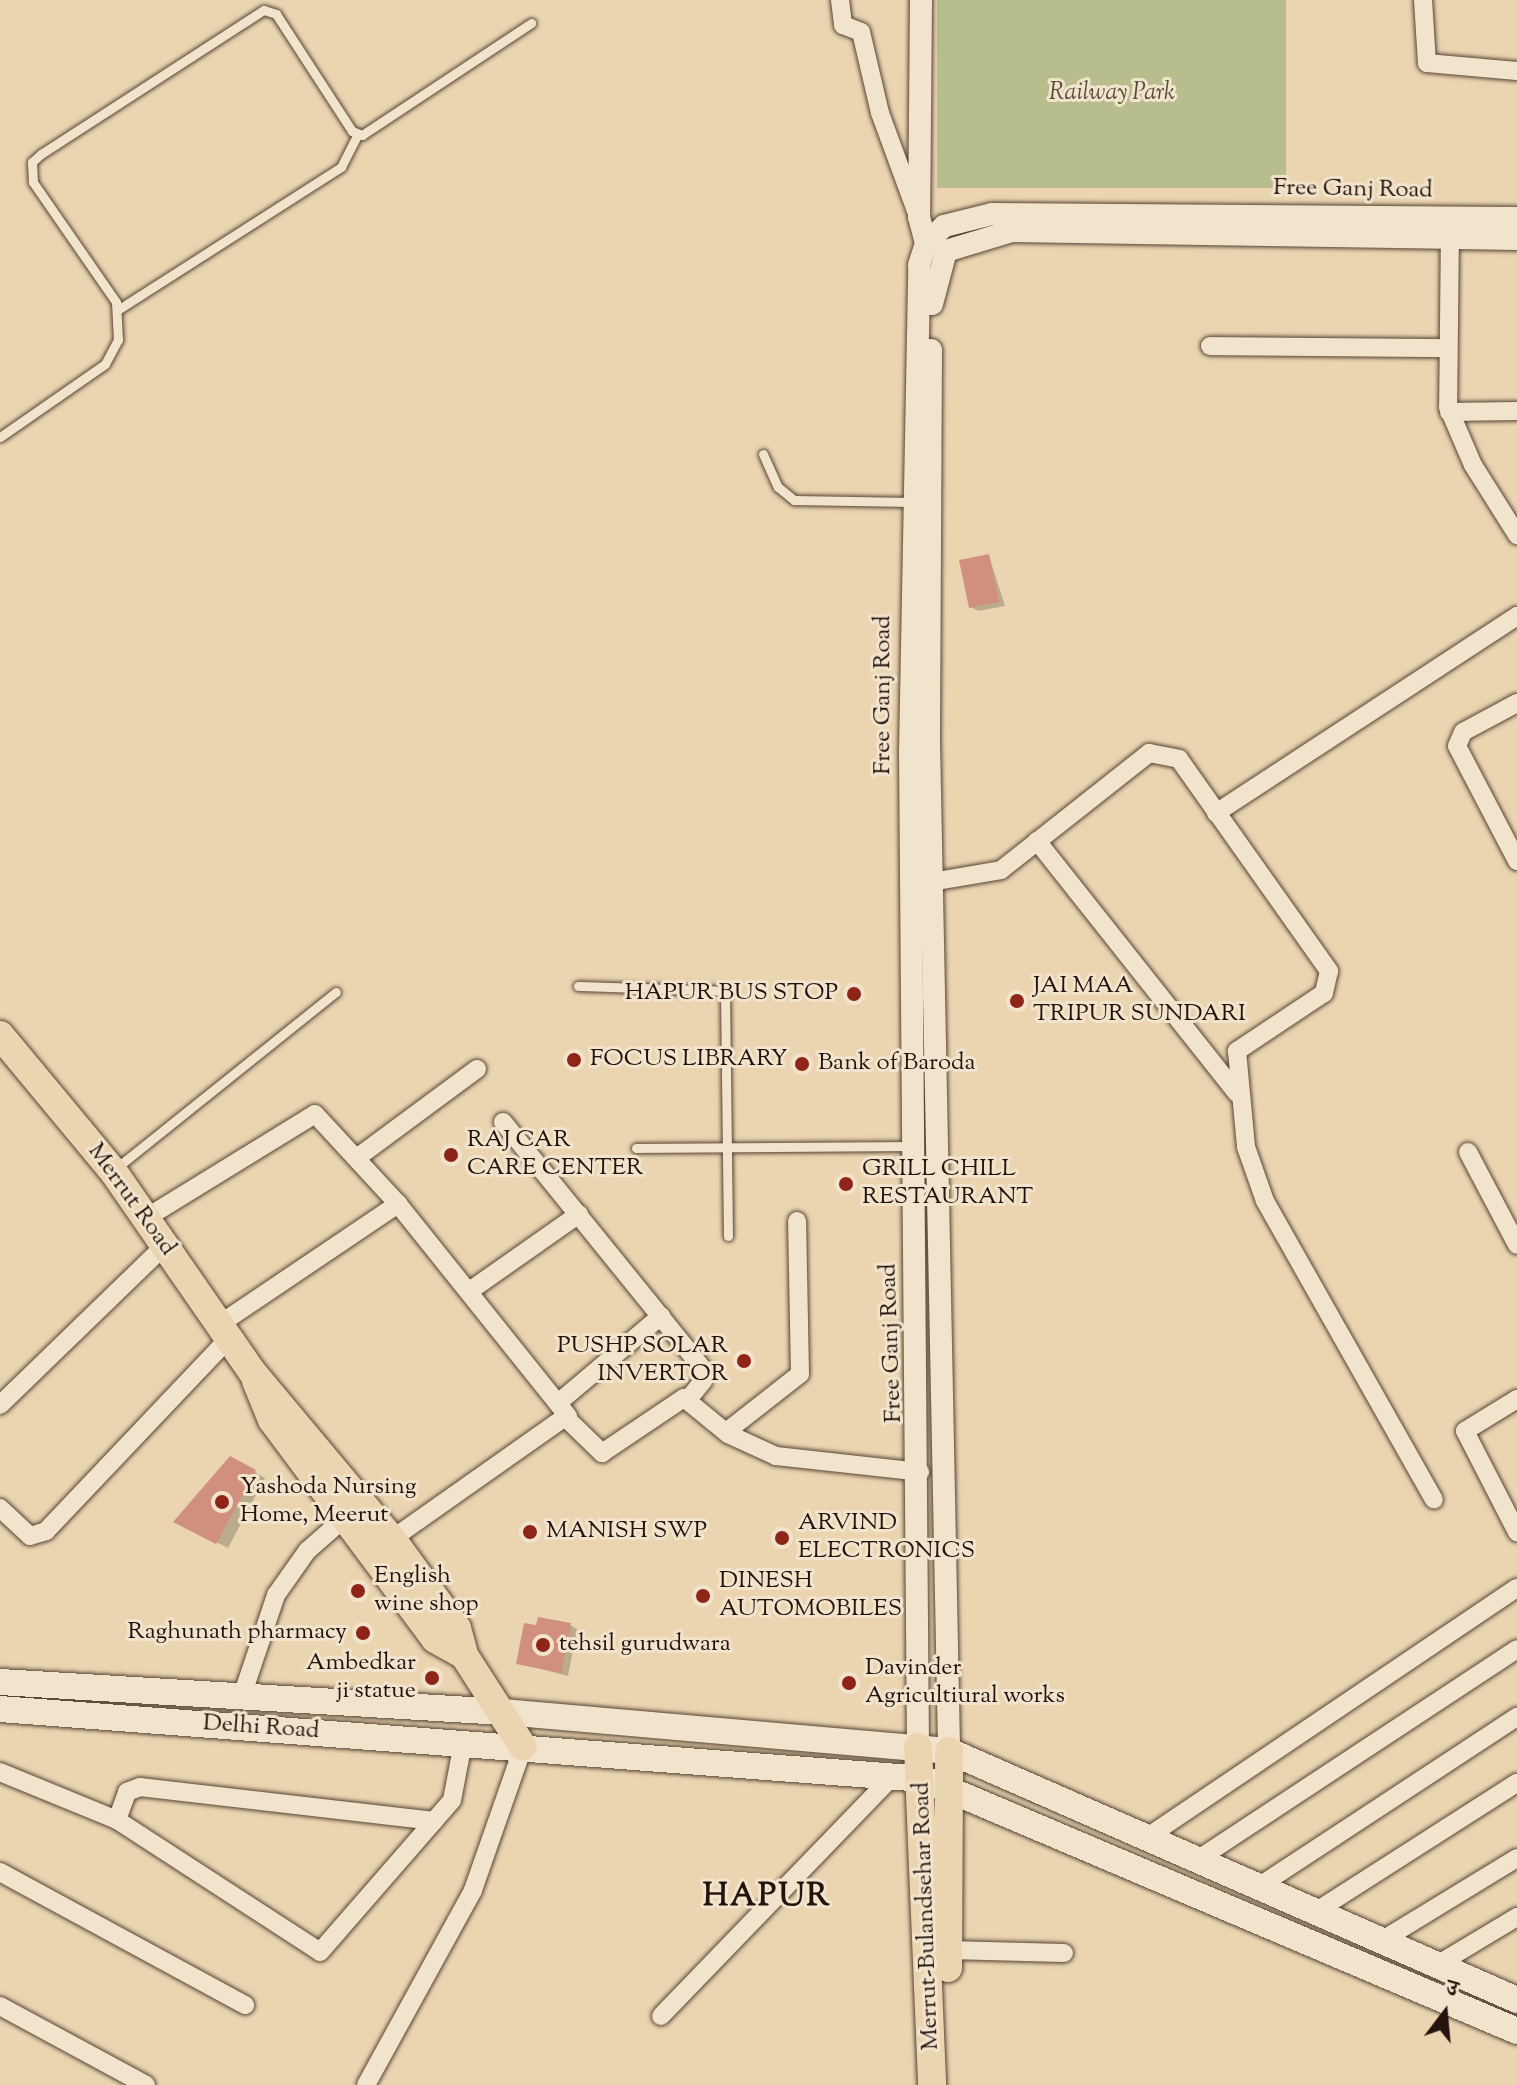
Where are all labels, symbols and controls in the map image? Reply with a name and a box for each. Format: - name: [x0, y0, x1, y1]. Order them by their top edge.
- park label: Railway Park: [1049, 80, 1175, 108]
- street label: Free Ganj Road: [1273, 174, 1433, 206]
- street label: Free Ganj Road: [870, 615, 898, 775]
- place label: JAI MAA TRIPUR SUNDARI: [1033, 973, 1246, 1029]
- place label: HAPUR BUS STOP: [625, 980, 838, 1008]
- marker: HAPUR BUS STOP: [845, 985, 863, 1003]
- marker: JAI MAA TRIPUR SUNDARI: [1008, 992, 1026, 1010]
- place label: FOCUS LIBRARY: [590, 1046, 787, 1074]
- place label: Bank of Baroda: [818, 1050, 976, 1078]
- marker: FOCUS LIBRARY: [565, 1051, 583, 1069]
- marker: Bank of Baroda: [793, 1055, 811, 1073]
- place label: RAJ CAR CARE CENTER: [467, 1127, 643, 1183]
- street label: Merrut Road: [81, 1138, 181, 1262]
- marker: RAJ CAR CARE CENTER: [442, 1146, 460, 1164]
- place label: GRILL CHILL RESTAURANT: [862, 1156, 1033, 1212]
- marker: GRILL CHILL RESTAURANT: [837, 1175, 855, 1193]
- street label: Free Ganj Road: [875, 1263, 909, 1423]
- place label: PUSHP SOLAR INVERTOR: [557, 1333, 728, 1389]
- marker: PUSHP SOLAR INVERTOR: [735, 1352, 753, 1370]
- place label: Yashoda Nursing Home, Meerut: [240, 1474, 416, 1530]
- marker: Yashoda Nursing Home, Meerut: [211, 1491, 233, 1513]
- place label: ARVIND ELECTRONICS: [798, 1510, 975, 1566]
- place label: MANISH SWP: [546, 1518, 707, 1546]
- marker: MANISH SWP: [521, 1523, 539, 1541]
- marker: ARVIND ELECTRONICS: [773, 1529, 791, 1547]
- place label: English wine shop: [374, 1563, 478, 1619]
- place label: DINESH AUTOMOBILES: [719, 1568, 902, 1624]
- marker: English wine shop: [349, 1582, 367, 1600]
- marker: DINESH AUTOMOBILES: [694, 1587, 712, 1605]
- place label: Raghunath pharmacy: [128, 1619, 347, 1647]
- marker: Raghunath pharmacy: [354, 1624, 372, 1642]
- place label: tehsil gurudwara: [559, 1631, 731, 1659]
- marker: tehsil gurudwara: [534, 1636, 552, 1654]
- place label: Ambedkar ji statue: [306, 1650, 416, 1706]
- place label: Davinder Agricultiural works: [865, 1655, 1065, 1711]
- marker: Ambedkar ji statue: [423, 1669, 441, 1687]
- marker: Davinder Agricultiural works: [840, 1674, 858, 1692]
- street label: Delhi Road: [202, 1710, 320, 1746]
- street label: Merrut-Bulandsehar Road: [908, 1781, 946, 2051]
- district label: HAPUR: [703, 1878, 831, 1916]
- north arrow: [1405, 1973, 1485, 2053]
- text: उ: [1442, 1973, 1461, 2007]

